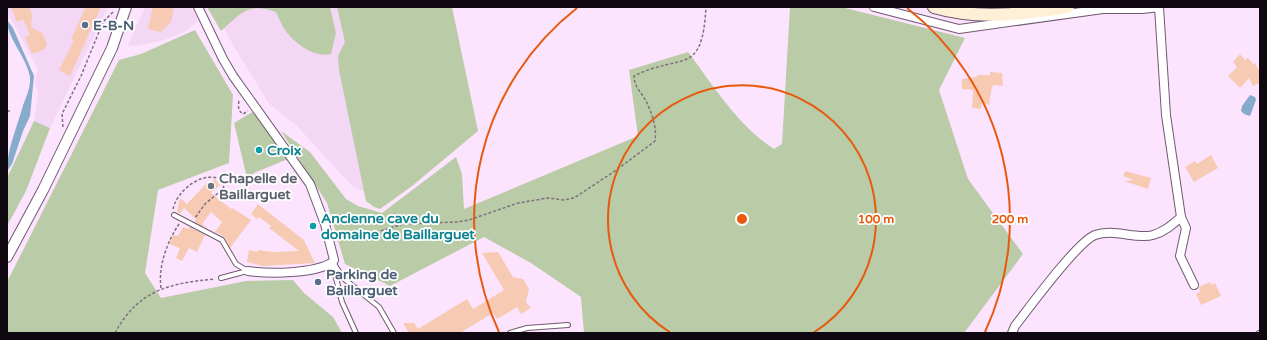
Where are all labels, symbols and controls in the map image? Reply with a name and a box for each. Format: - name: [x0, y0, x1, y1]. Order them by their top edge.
- place label: E-B-N: [93, 17, 134, 34]
- marker: E-B-N: [80, 20, 90, 30]
- place label: Croix: [267, 142, 302, 159]
- marker: Croix: [254, 145, 264, 155]
- place label: Chapelle de Baillarguet: [219, 170, 297, 203]
- marker: Chapelle de Baillarguet: [206, 181, 216, 191]
- place label: Ancienne cave du domaine de Baillarguet: [321, 210, 475, 243]
- centre of rings: [735, 212, 749, 226]
- text: 100 m: [858, 212, 894, 226]
- text: 200 m: [992, 212, 1028, 226]
- marker: Ancienne cave du domaine de Baillarguet: [308, 221, 318, 231]
- place label: Parking de Baillarguet: [326, 266, 398, 299]
- marker: Parking de Baillarguet: [313, 277, 323, 287]

